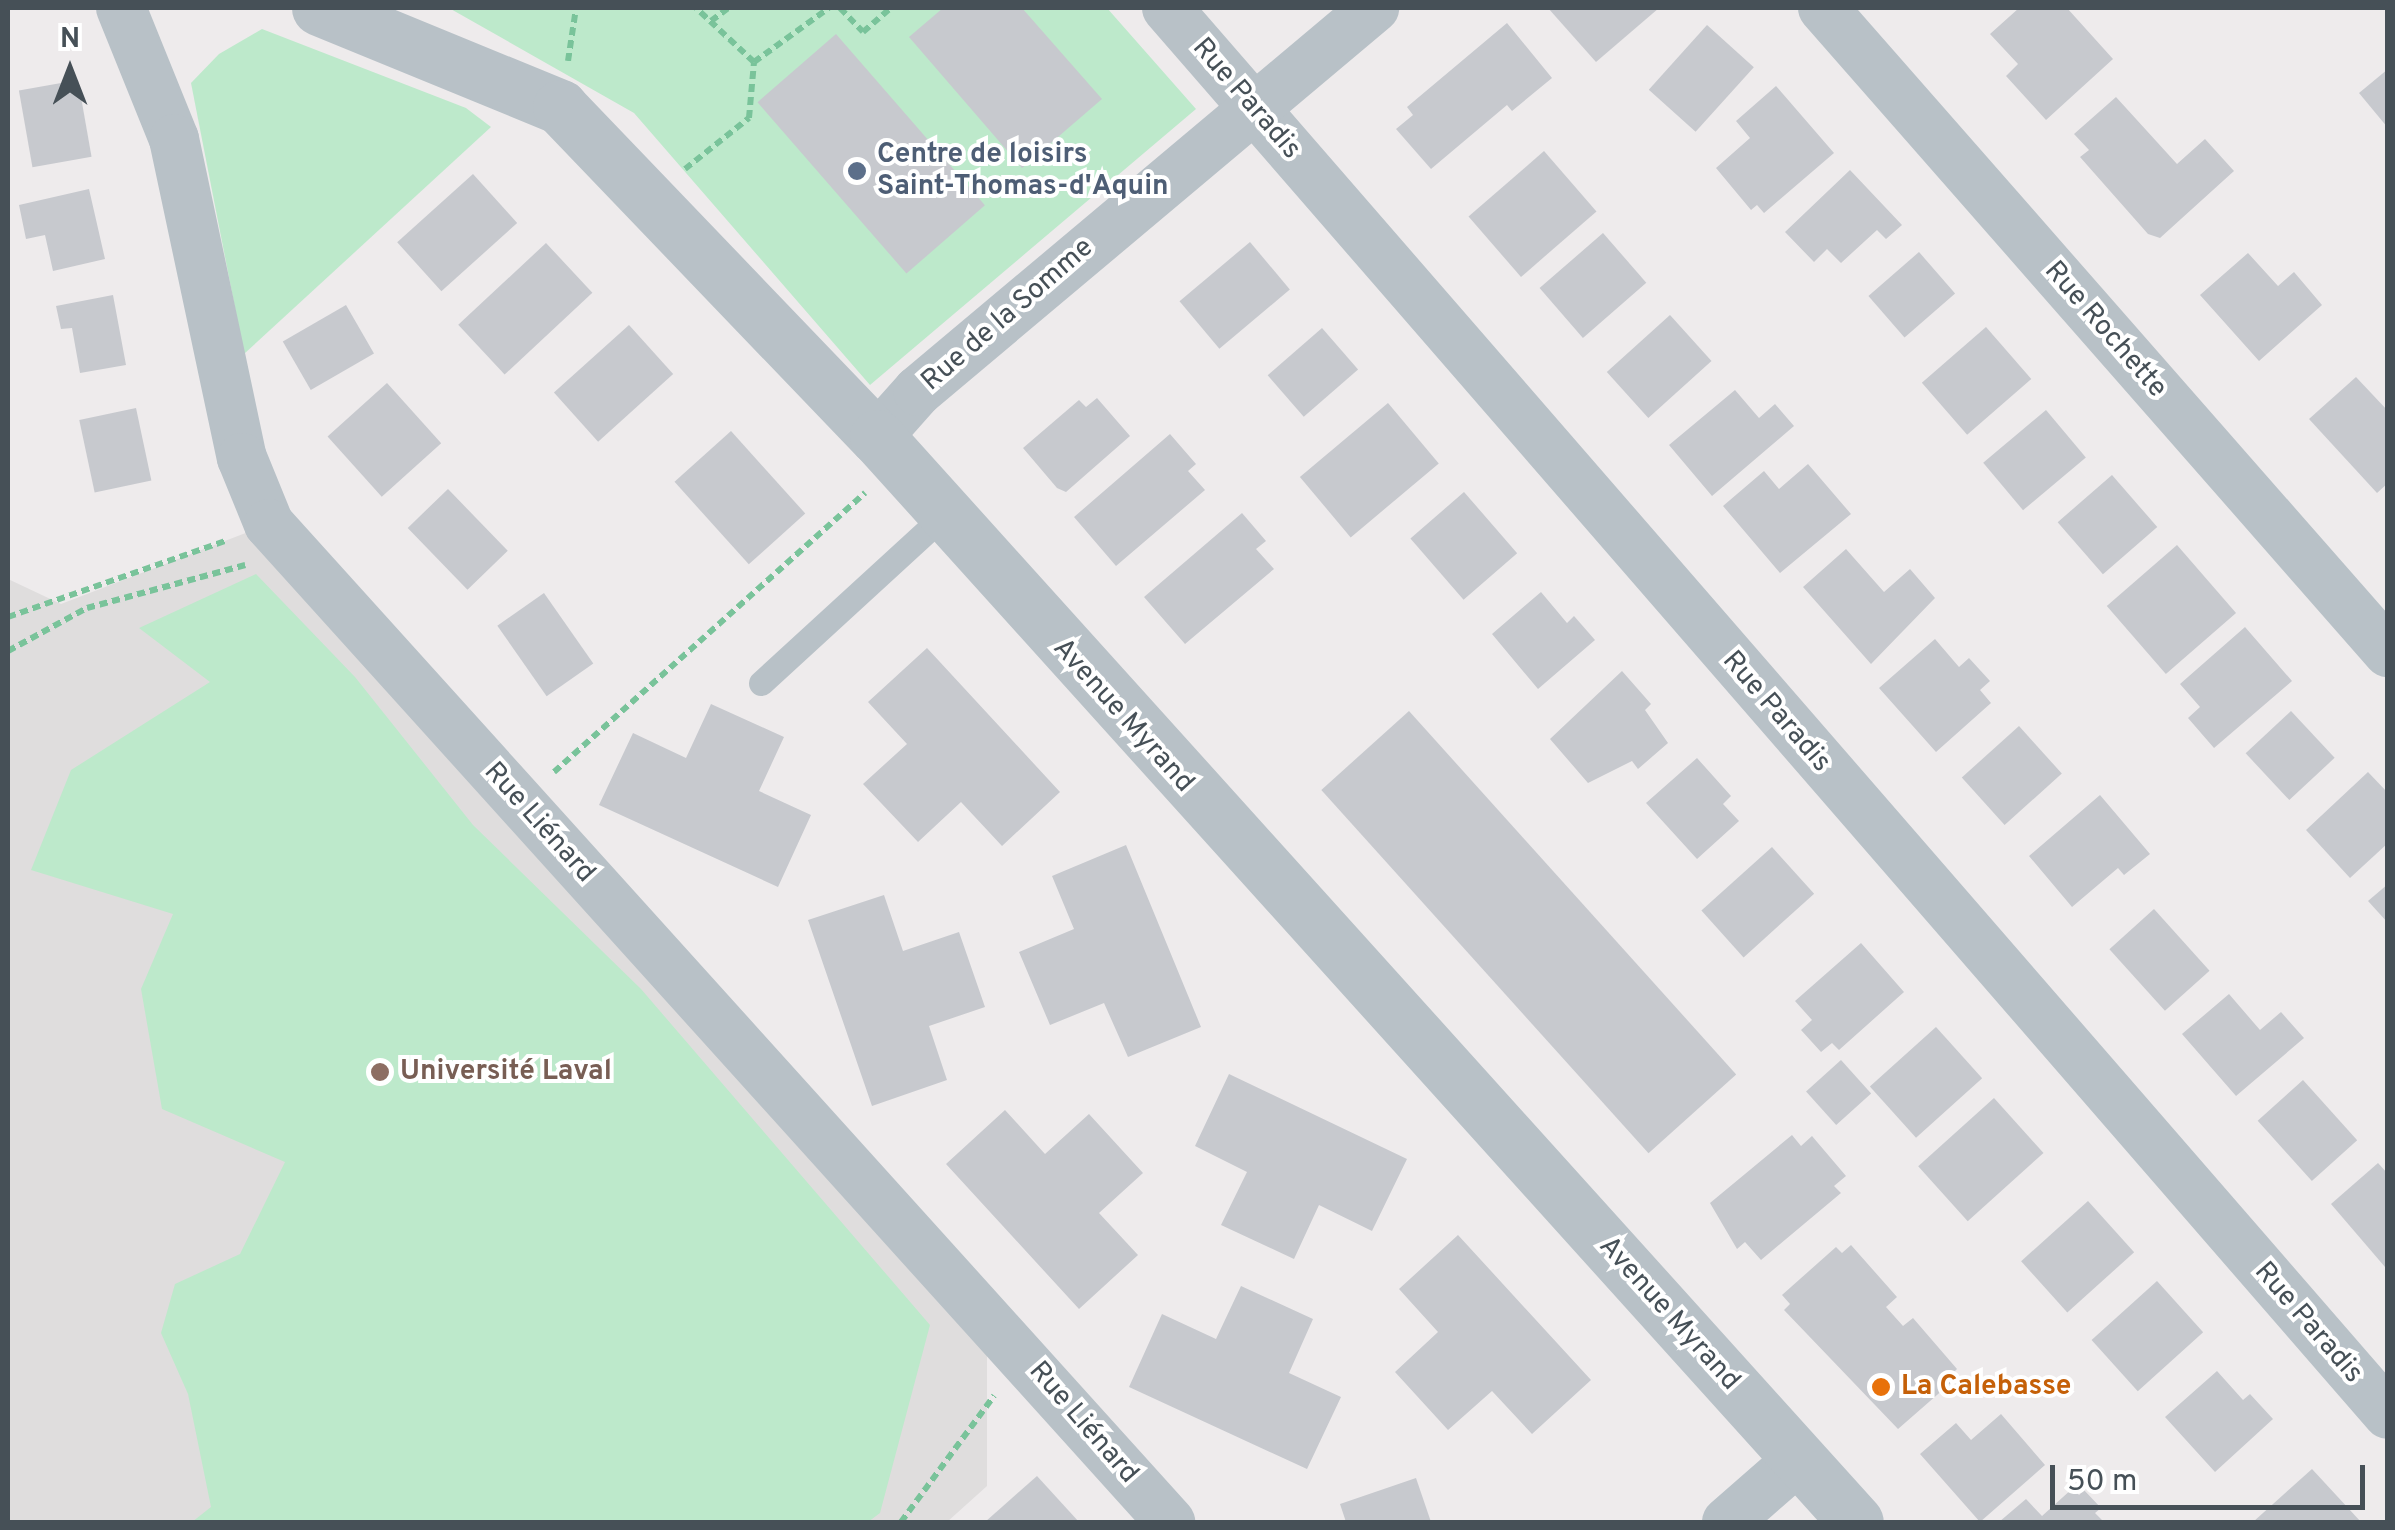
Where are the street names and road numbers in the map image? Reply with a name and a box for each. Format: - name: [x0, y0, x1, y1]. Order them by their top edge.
- street label: Rue Paradis: [1184, 32, 1308, 166]
- street label: Rue de la Somme: [915, 231, 1101, 399]
- street label: Rue Rochette: [2037, 255, 2173, 405]
- street label: Avenue Myrand: [1045, 632, 1201, 800]
- street label: Rue Paradis: [1714, 645, 1838, 779]
- street label: Rue Liénard: [476, 756, 602, 890]
- street label: Avenue Myrand: [1591, 1230, 1747, 1398]
- street label: Rue Paradis: [2246, 1256, 2370, 1390]
- street label: Rue Liénard: [1021, 1355, 1145, 1491]

